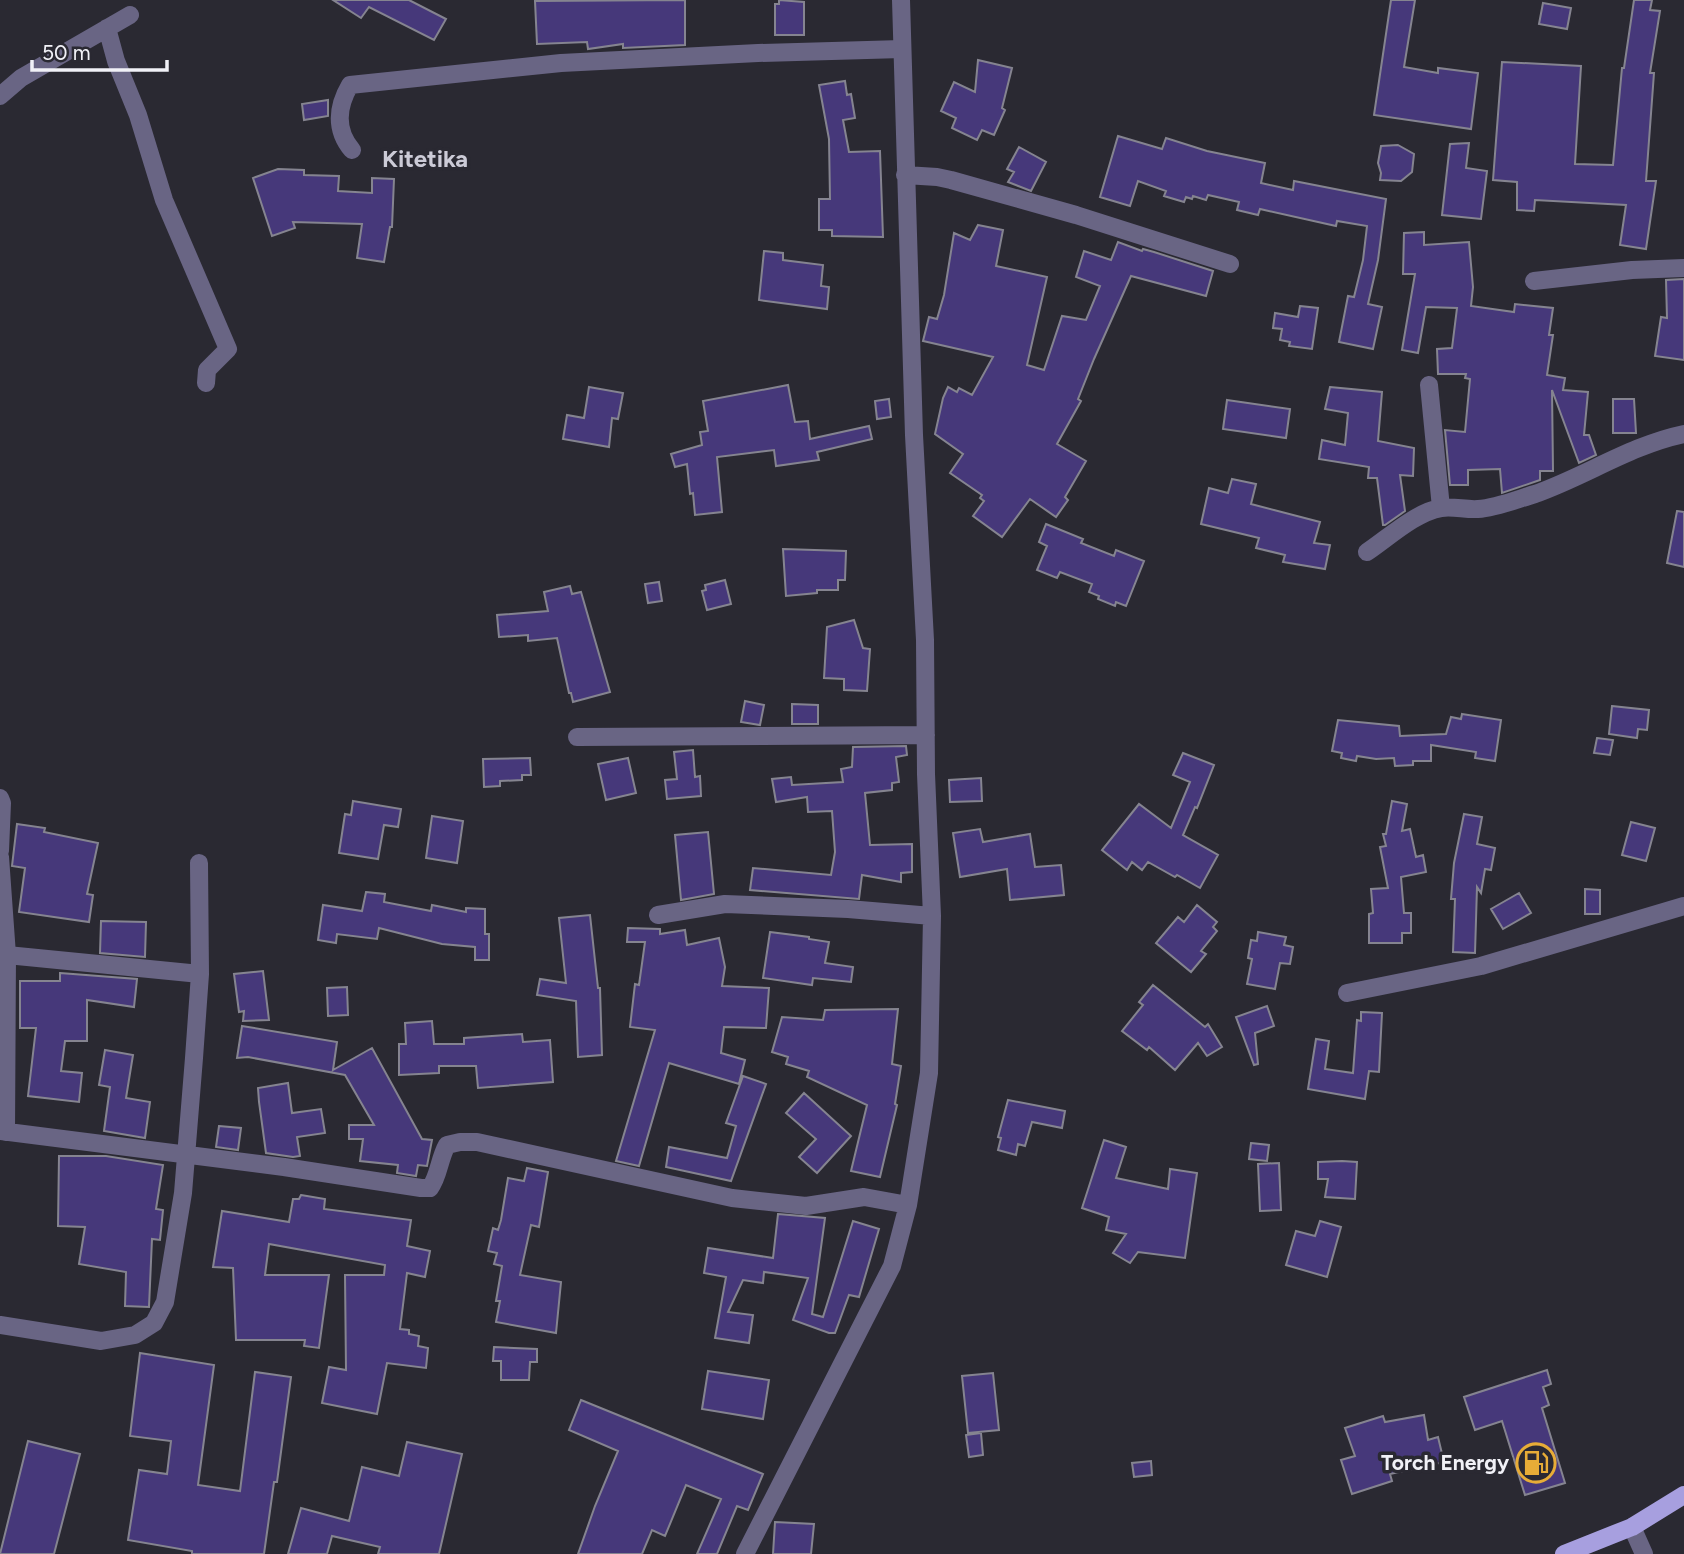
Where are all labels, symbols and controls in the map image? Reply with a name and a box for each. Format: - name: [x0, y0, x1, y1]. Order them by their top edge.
- scale bar: [32, 28, 166, 72]
- text: 50 m: [42, 40, 91, 65]
- district label: Kitetika: [382, 144, 468, 173]
- fuel station icon: Torch Energy: [1515, 1442, 1557, 1484]
- place label: Torch Energy: [1381, 1450, 1510, 1475]

